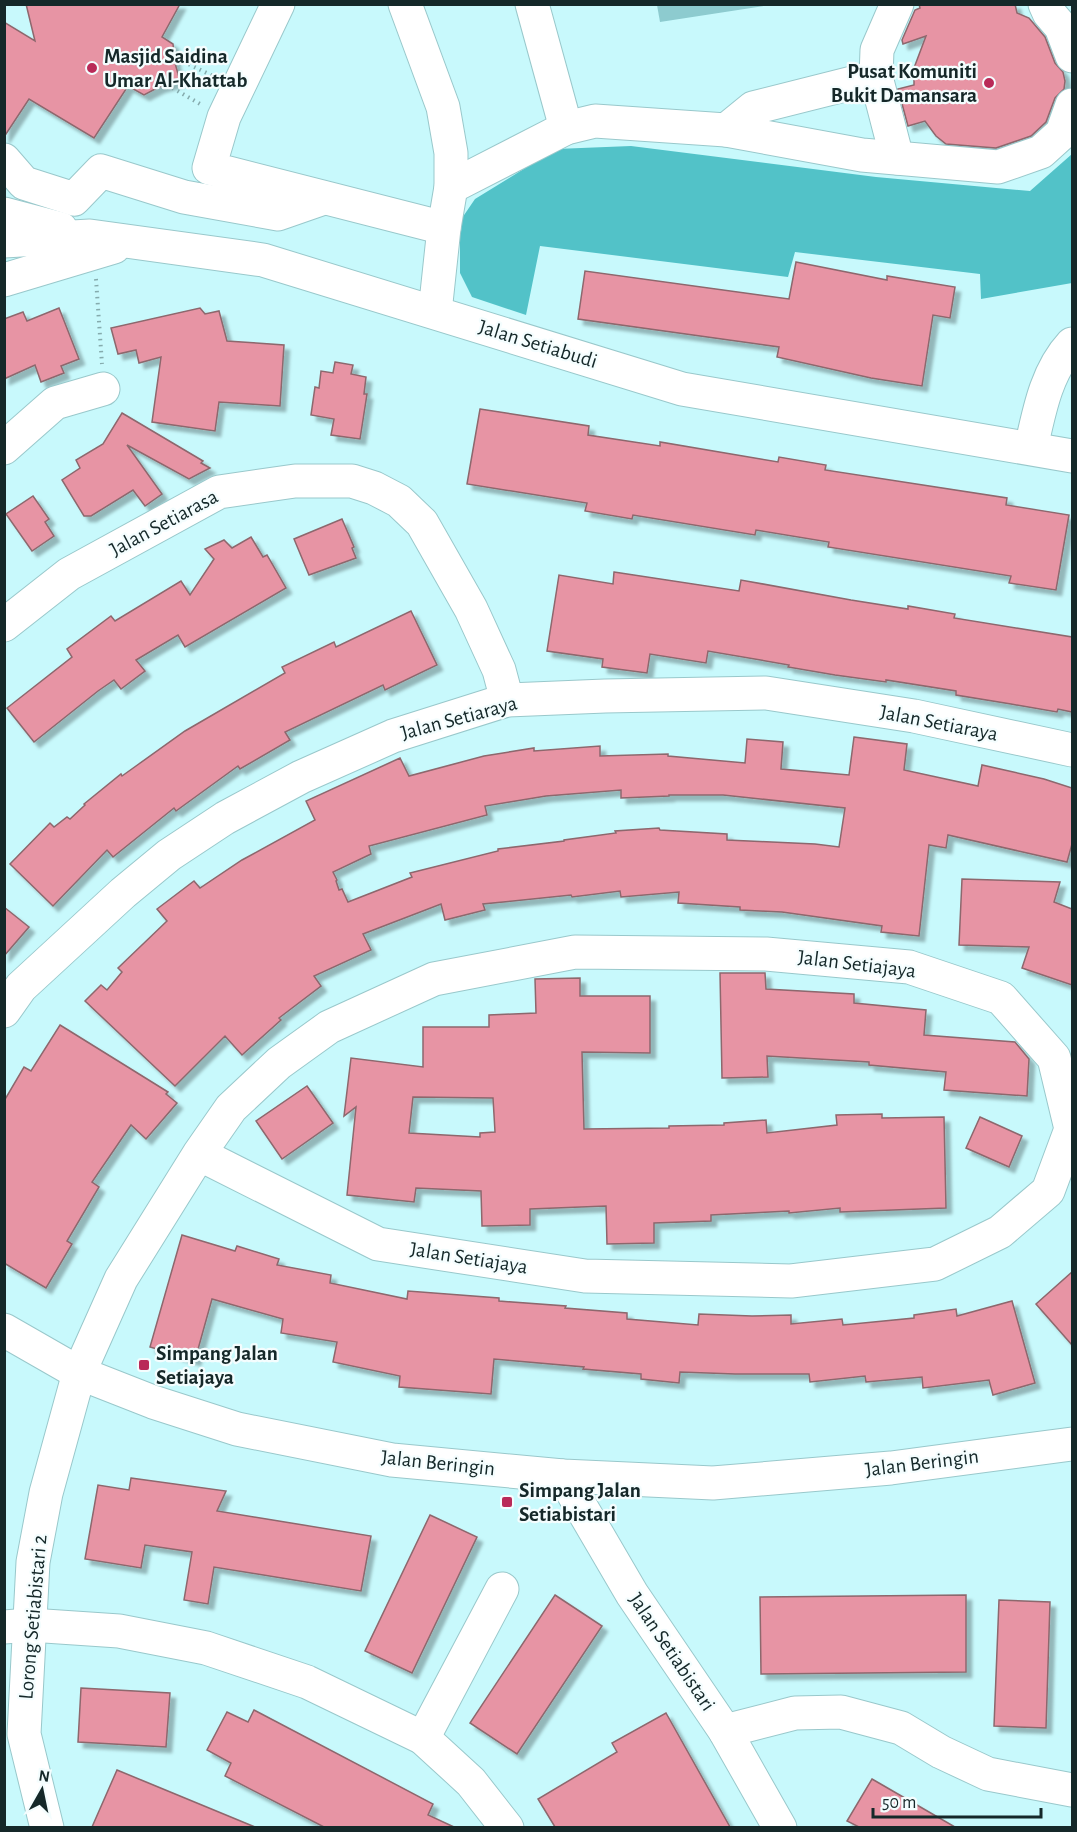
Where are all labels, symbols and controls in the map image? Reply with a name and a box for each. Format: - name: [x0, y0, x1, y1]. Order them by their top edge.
- place label: Masjid Saidina Umar Al-Khattab: [104, 46, 247, 91]
- marker: Masjid Saidina Umar Al-Khattab: [85, 61, 99, 75]
- place label: Pusat Komuniti Bukit Damansara: [831, 61, 977, 106]
- marker: Pusat Komuniti Bukit Damansara: [982, 76, 996, 90]
- street label: Jalan Setiabudi: [476, 316, 600, 372]
- street label: Jalan Setiarasa: [107, 486, 222, 560]
- street label: Jalan Setiaraya: [399, 692, 520, 744]
- street label: Jalan Setiaraya: [878, 701, 1000, 745]
- street label: Jalan Setiajaya: [797, 946, 918, 982]
- street label: Jalan Setiajaya: [409, 1238, 530, 1278]
- place label: Simpang Jalan Setiajaya: [156, 1343, 278, 1388]
- marker: Simpang Jalan Setiajaya: [137, 1358, 151, 1372]
- street label: Jalan Beringin: [864, 1446, 980, 1480]
- street label: Jalan Beringin: [380, 1447, 496, 1479]
- place label: Simpang Jalan Setiabistari: [519, 1480, 641, 1525]
- marker: Simpang Jalan Setiabistari: [500, 1495, 514, 1509]
- street label: Lorong Setiabistari 2: [15, 1534, 51, 1700]
- street label: Jalan Setiabistari: [625, 1589, 719, 1715]
- north arrow: [12, 1760, 72, 1820]
- text: N: [37, 1767, 51, 1785]
- scale bar: [873, 1781, 1041, 1819]
- text: 50 m: [882, 1794, 916, 1812]

